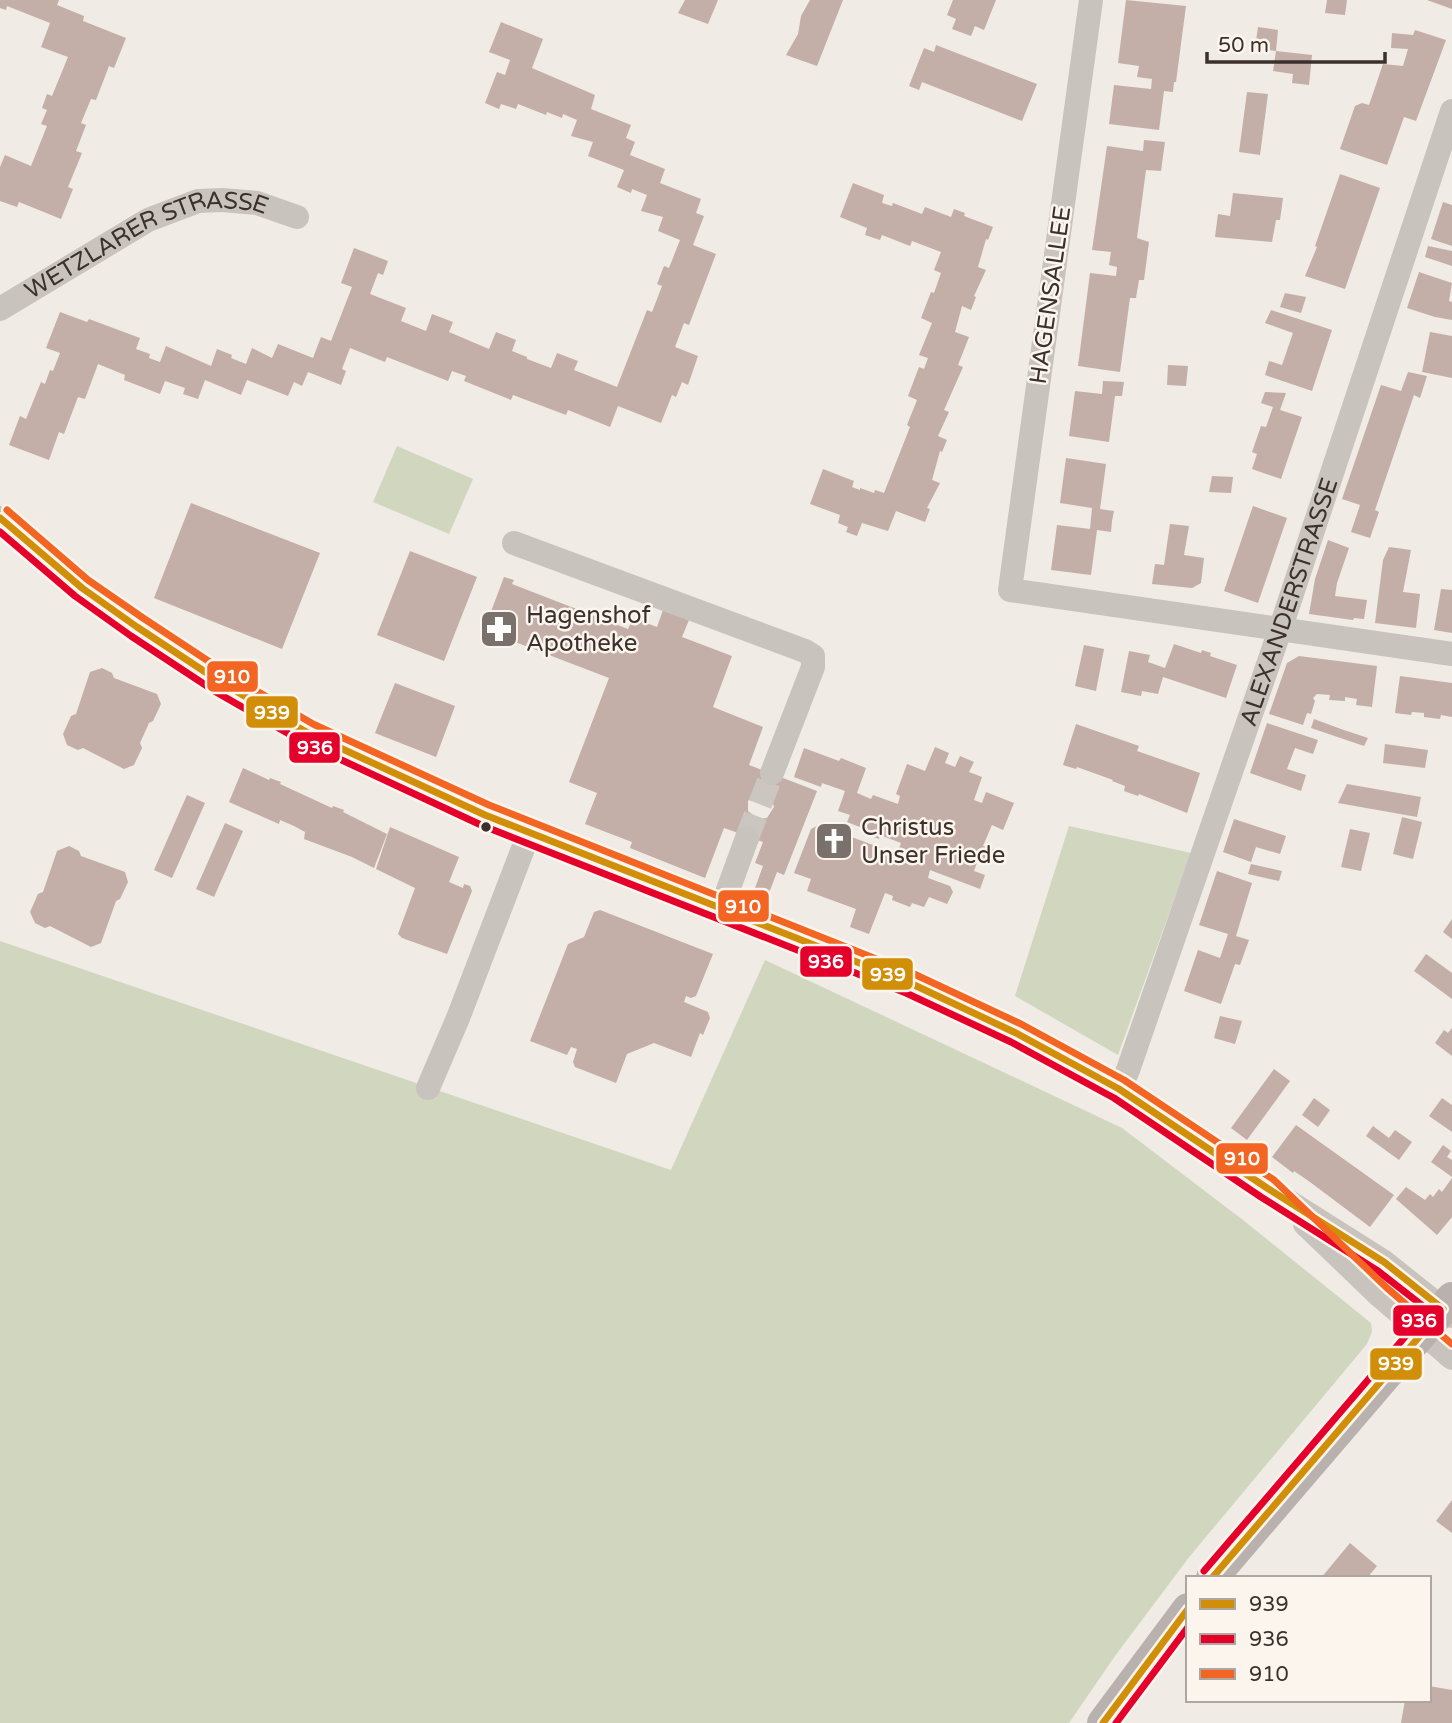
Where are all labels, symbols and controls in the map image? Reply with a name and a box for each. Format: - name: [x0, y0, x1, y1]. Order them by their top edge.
- scale bar: [1207, 21, 1386, 65]
- text: 50 m: [1218, 33, 1269, 58]
- street label: WETZLARER STRASSE: [20, 185, 272, 306]
- street label: HAGENSALLEE: [1024, 204, 1077, 386]
- street label: ALEXANDERSTRASSE: [1234, 474, 1344, 730]
- place label: Hagenshof Apotheke: [526, 601, 652, 658]
- pharmacy icon: Hagenshof Apotheke: [478, 608, 520, 650]
- line badge: 910: [206, 660, 259, 693]
- text: 910: [214, 666, 250, 688]
- line badge: 939: [245, 695, 299, 729]
- text: 939: [254, 702, 290, 724]
- line badge: 936: [288, 731, 341, 764]
- text: 936: [297, 737, 333, 759]
- place label: Christus Unser Friede: [861, 813, 1005, 870]
- unlabelled marker: [479, 820, 493, 834]
- church icon: Christus Unser Friede: [813, 820, 855, 862]
- line badge: 910: [717, 889, 770, 923]
- text: 910: [725, 896, 761, 918]
- line badge: 936: [799, 945, 853, 978]
- text: 936: [808, 951, 844, 973]
- line badge: 939: [861, 957, 914, 991]
- text: 939: [870, 964, 906, 986]
- line badge: 910: [1215, 1142, 1269, 1175]
- text: 910: [1224, 1148, 1260, 1170]
- line badge: 936: [1392, 1304, 1445, 1337]
- text: 936: [1401, 1310, 1437, 1332]
- line badge: 939: [1369, 1347, 1423, 1381]
- text: 939: [1378, 1353, 1414, 1375]
- legend: [1186, 1576, 1431, 1702]
- text: 939: [1249, 1592, 1289, 1617]
- text: 936: [1249, 1627, 1289, 1652]
- text: 910: [1249, 1662, 1289, 1687]

